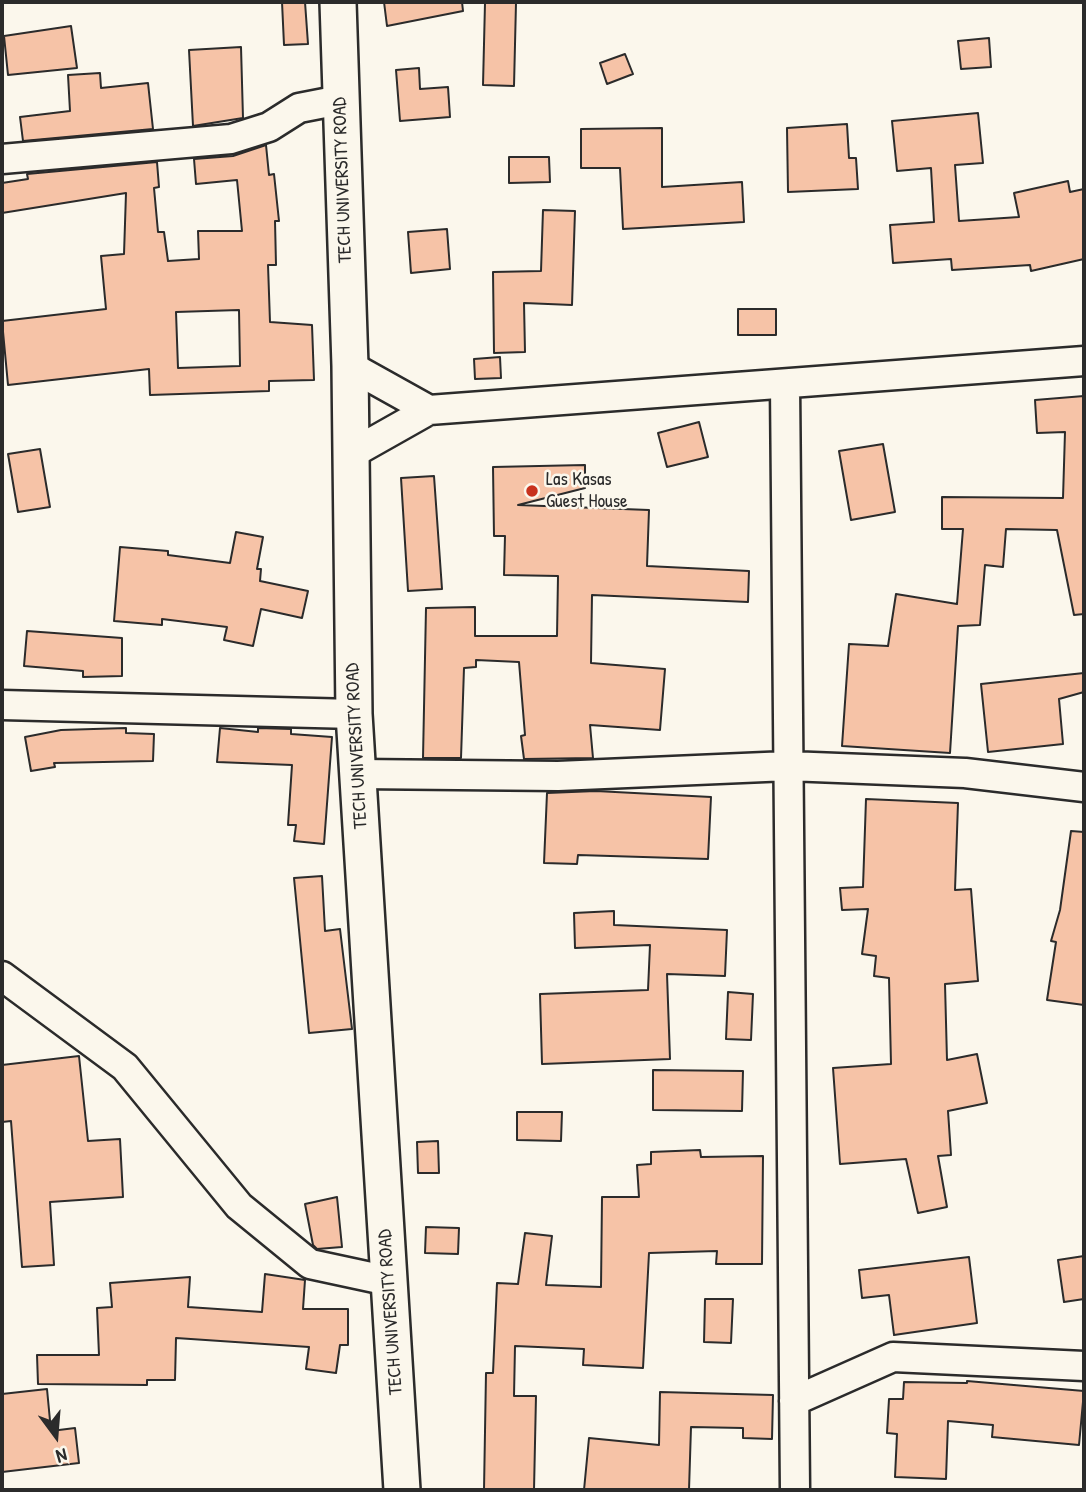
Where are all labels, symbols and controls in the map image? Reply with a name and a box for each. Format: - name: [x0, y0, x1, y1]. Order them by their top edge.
- street label: TECH UNIVERSITY ROAD: [329, 97, 357, 263]
- place label: Las Kasas Guest House: [546, 469, 628, 513]
- marker: Las Kasas Guest House: [524, 483, 540, 499]
- street label: TECH UNIVERSITY ROAD: [341, 663, 373, 829]
- street label: TECH UNIVERSITY ROAD: [374, 1228, 408, 1396]
- north arrow: [21, 1401, 91, 1471]
- text: N: [53, 1442, 70, 1470]

